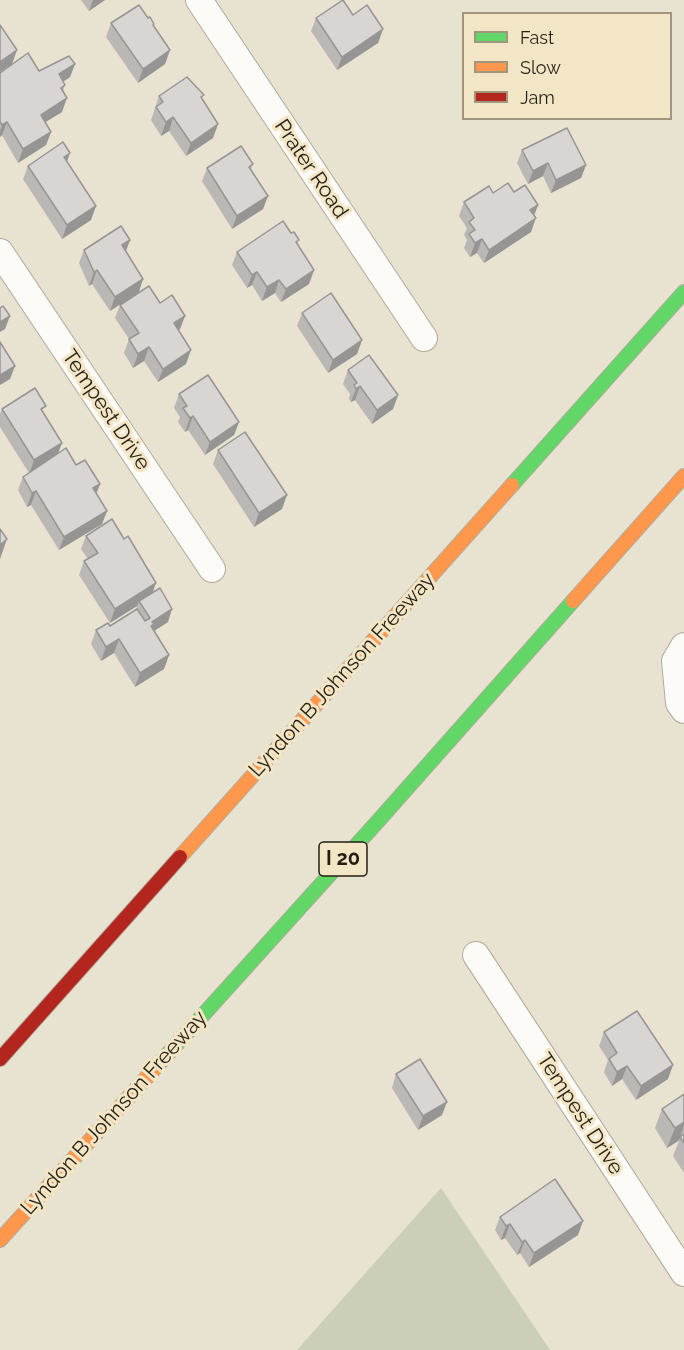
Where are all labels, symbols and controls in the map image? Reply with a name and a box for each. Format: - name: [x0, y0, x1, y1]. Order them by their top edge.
- legend: [462, 12, 672, 120]
- text: Fast: [520, 27, 554, 48]
- text: Slow: [520, 57, 561, 78]
- text: Jam: [520, 87, 555, 108]
- street label: Prater Road: [269, 115, 353, 223]
- street label: Tempest Drive: [56, 345, 156, 475]
- street label: Lyndon B Johnson Freeway: [244, 568, 440, 782]
- road number: I 20: [319, 842, 367, 876]
- street label: Lyndon B Johnson Freeway: [16, 1006, 212, 1220]
- street label: Tempest Drive: [531, 1048, 629, 1180]

